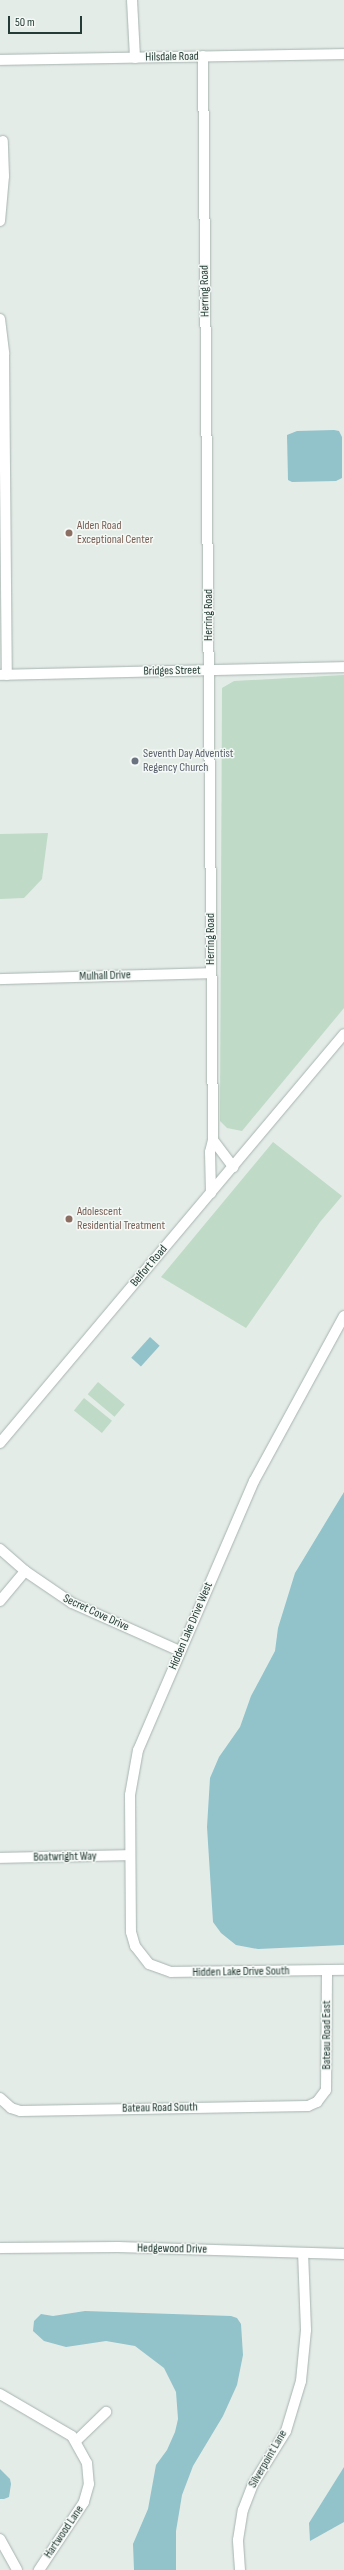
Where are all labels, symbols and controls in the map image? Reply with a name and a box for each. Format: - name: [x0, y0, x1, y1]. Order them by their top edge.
- scale bar: [10, 8, 84, 34]
- text: 50 m: [15, 15, 35, 30]
- street label: Hilsdale Road: [145, 49, 199, 65]
- street label: Herring Road: [197, 265, 213, 317]
- place label: Alden Road Exceptional Center: [77, 519, 153, 547]
- marker: Alden Road Exceptional Center: [64, 528, 74, 538]
- street label: Herring Road: [202, 589, 216, 641]
- street label: Bridges Street: [143, 663, 201, 679]
- place label: Seventh Day Adventist Regency Church: [143, 747, 233, 775]
- marker: Seventh Day Adventist Regency Church: [130, 756, 140, 766]
- street label: Herring Road: [204, 913, 218, 965]
- street label: Mulhall Drive: [79, 968, 131, 984]
- place label: Adolescent Residential Treatment: [77, 1205, 165, 1233]
- marker: Adolescent Residential Treatment: [64, 1214, 74, 1224]
- street label: Belfort Road: [128, 1242, 170, 1290]
- street label: Hidden Lake Drive West: [166, 1580, 216, 1672]
- street label: Secret Cove Drive: [61, 1591, 131, 1635]
- street label: Boatwright Way: [33, 1849, 97, 1865]
- street label: Hidden Lake Drive South: [192, 1964, 290, 1980]
- street label: Bateau Road East: [320, 2000, 334, 2070]
- street label: Bateau Road South: [122, 2100, 198, 2116]
- street label: Hedgewood Drive: [137, 2241, 207, 2257]
- street label: Silverpoint Lane: [246, 2428, 290, 2490]
- street label: Hartwood Lane: [41, 2503, 87, 2561]

